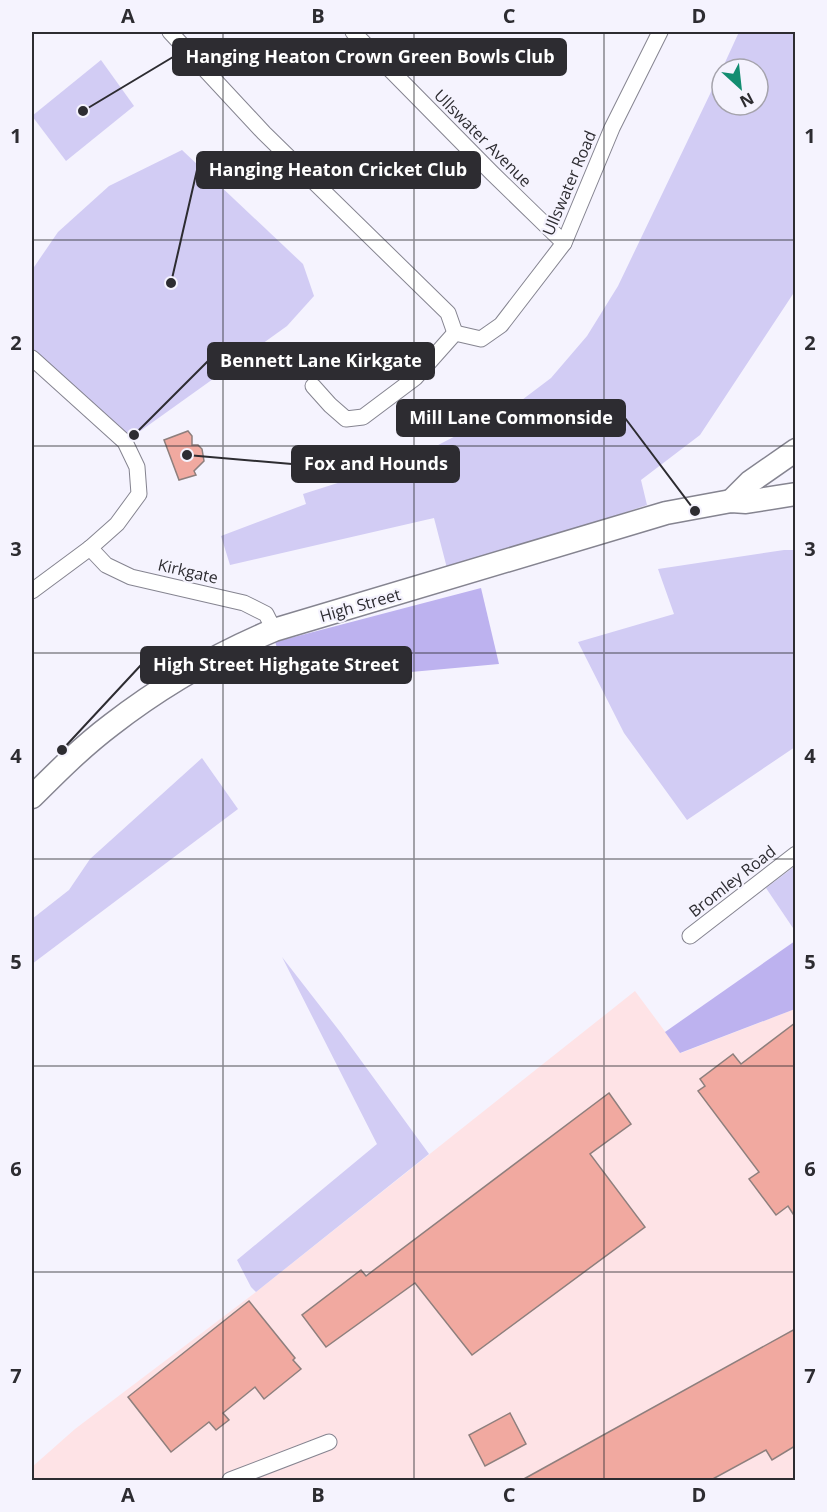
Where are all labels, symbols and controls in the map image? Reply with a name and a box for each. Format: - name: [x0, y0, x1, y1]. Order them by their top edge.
- text: A: [121, 2, 135, 29]
- text: B: [311, 2, 325, 29]
- text: C: [503, 2, 516, 29]
- text: D: [692, 2, 706, 29]
- callout: Hanging Heaton Crown Green Bowls Club: [173, 39, 566, 75]
- text: Hanging Heaton Crown Green Bowls Club: [185, 44, 555, 68]
- north arrow: [710, 57, 770, 117]
- street label: Ullswater Avenue: [429, 84, 537, 192]
- text: N: [736, 88, 758, 113]
- text: 1: [10, 122, 22, 149]
- text: 1: [804, 122, 816, 149]
- street label: Ullswater Road: [537, 127, 601, 239]
- callout: Hanging Heaton Cricket Club: [197, 152, 480, 188]
- text: Hanging Heaton Cricket Club: [209, 157, 467, 181]
- text: 2: [10, 329, 22, 356]
- text: 2: [804, 329, 816, 356]
- callout: Bennett Lane Kirkgate: [208, 343, 434, 379]
- text: Bennett Lane Kirkgate: [220, 348, 422, 372]
- callout: Mill Lane Commonside: [397, 400, 625, 436]
- text: Mill Lane Commonside: [409, 405, 613, 429]
- callout: Fox and Hounds: [292, 446, 459, 482]
- text: Fox and Hounds: [304, 451, 448, 475]
- text: 3: [10, 535, 22, 562]
- text: 3: [804, 535, 816, 562]
- street label: Kirkgate: [156, 553, 220, 589]
- street label: High Street: [317, 583, 403, 627]
- callout: High Street Highgate Street: [141, 647, 411, 683]
- text: High Street Highgate Street: [153, 652, 399, 676]
- text: 4: [10, 742, 22, 769]
- text: 4: [804, 742, 816, 769]
- street label: Bromley Road: [684, 840, 780, 922]
- text: 5: [10, 948, 22, 975]
- text: 5: [804, 948, 816, 975]
- text: 6: [10, 1155, 22, 1182]
- text: 6: [804, 1155, 816, 1182]
- text: 7: [10, 1362, 22, 1389]
- text: 7: [804, 1362, 816, 1389]
- text: A: [121, 1481, 135, 1508]
- text: B: [311, 1481, 325, 1508]
- text: C: [503, 1481, 516, 1508]
- text: D: [692, 1481, 706, 1508]

